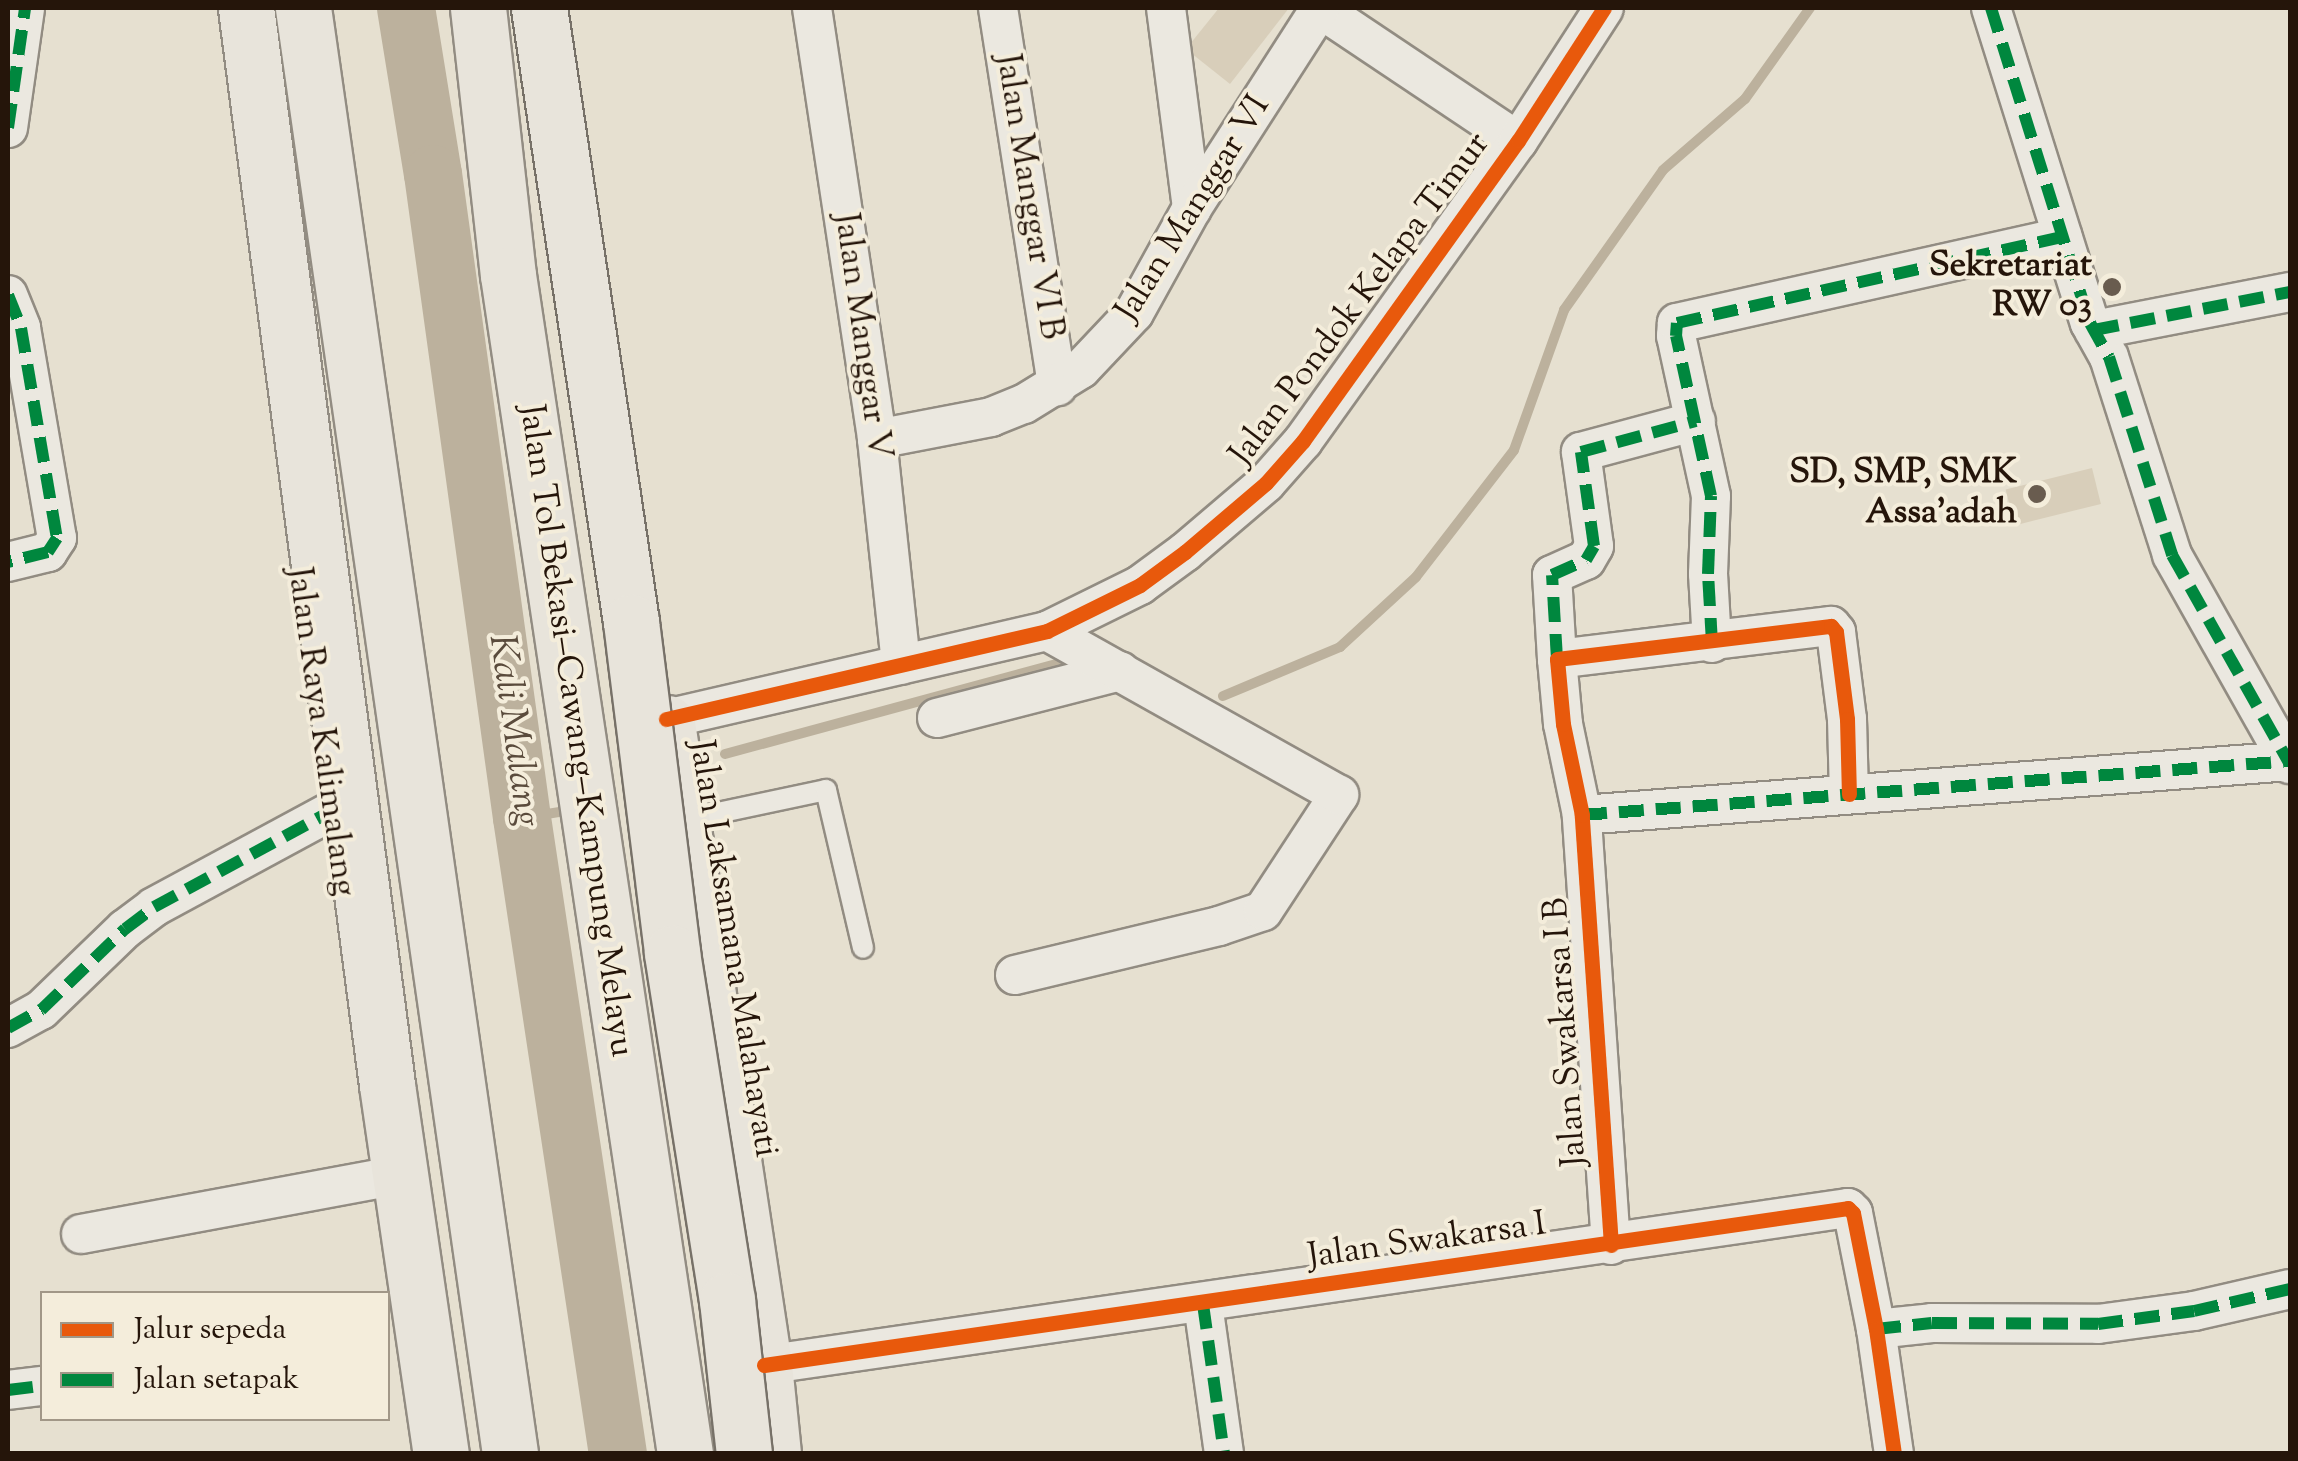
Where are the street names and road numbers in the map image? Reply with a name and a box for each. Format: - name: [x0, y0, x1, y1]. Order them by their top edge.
- street label: Jalan Manggar VI B: [985, 51, 1071, 343]
- street label: Jalan Manggar VI: [1108, 88, 1280, 330]
- street label: Jalan Pondok Kelapa Timur: [1222, 125, 1500, 475]
- street label: Jalan Manggar V: [823, 211, 899, 461]
- street label: Jalan Tol Bekasi–Cawang–Kampung Melayu: [508, 402, 642, 1060]
- street label: Jalan Raya Kalimalang: [276, 565, 364, 899]
- street label: Jalan Laksamana Malahayati: [678, 738, 786, 1160]
- street label: Jalan Swakarsa I B: [1537, 896, 1597, 1168]
- street label: Jalan Swakarsa I: [1305, 1204, 1549, 1280]

